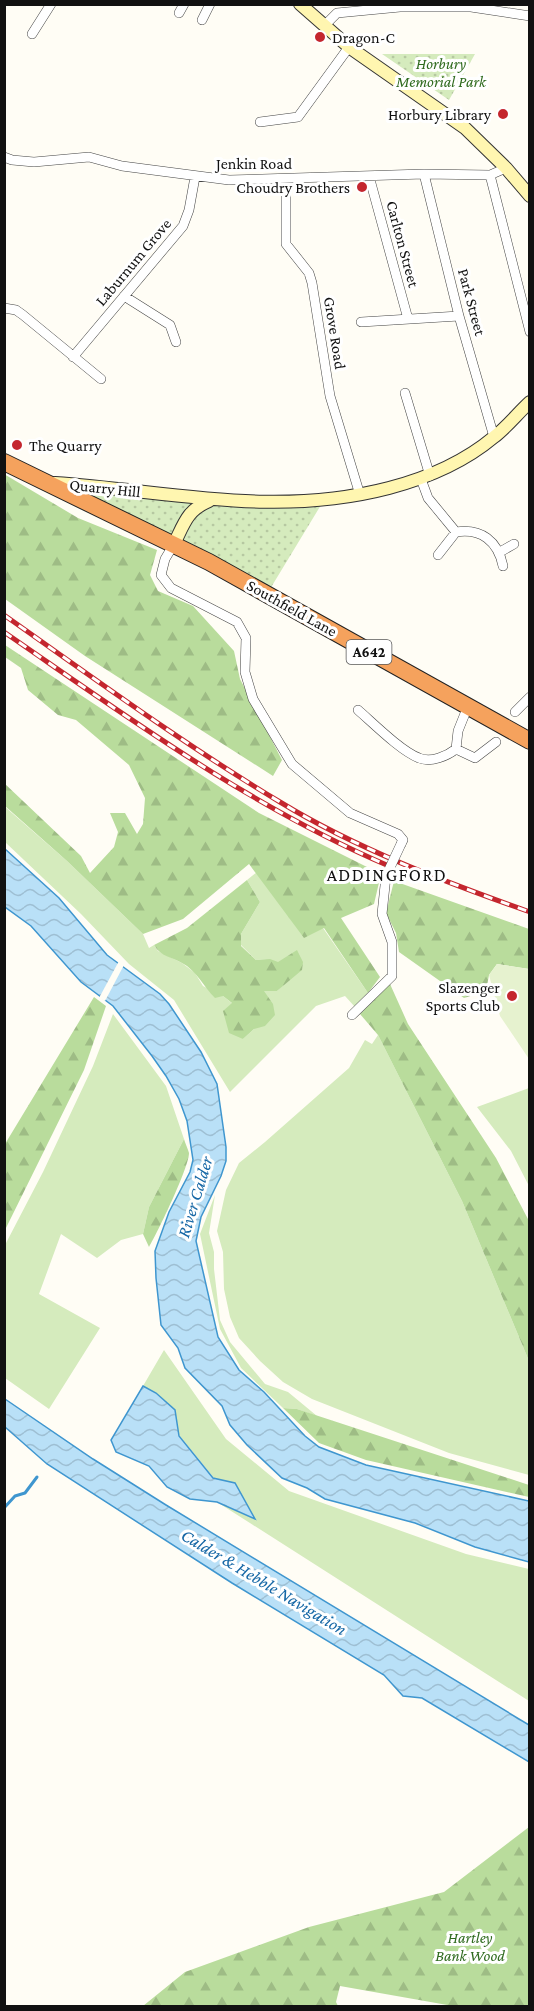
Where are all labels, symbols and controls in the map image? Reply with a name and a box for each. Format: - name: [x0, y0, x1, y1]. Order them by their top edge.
- place label: Dragon-C: [332, 29, 395, 47]
- marker: Dragon-C: [313, 30, 327, 44]
- park label: Horbury Memorial Park: [395, 55, 487, 90]
- place label: Horbury Library: [388, 106, 492, 124]
- marker: Horbury Library: [496, 107, 510, 121]
- street label: Jenkin Road: [214, 155, 293, 173]
- place label: Choudry Brothers: [236, 179, 350, 197]
- marker: Choudry Brothers: [355, 180, 369, 194]
- street label: Carlton Street: [383, 199, 423, 290]
- street label: Laburnum Grove: [92, 215, 174, 309]
- street label: Park Street: [455, 267, 489, 338]
- street label: Grove Road: [321, 296, 349, 371]
- place label: The Quarry: [29, 437, 102, 455]
- marker: The Quarry: [10, 438, 24, 452]
- street label: Quarry Hill: [68, 476, 141, 501]
- street label: Southfield Lane: [244, 576, 340, 640]
- road number: A642: [346, 640, 392, 664]
- district label: ADDINGFORD: [327, 865, 447, 885]
- place label: Slazenger Sports Club: [426, 979, 500, 1015]
- marker: Slazenger Sports Club: [505, 989, 519, 1003]
- water label: River Calder: [173, 1153, 217, 1240]
- water label: Calder & Hebble Navigation: [178, 1525, 350, 1639]
- park label: Hartley Bank Wood: [435, 1929, 505, 1964]

